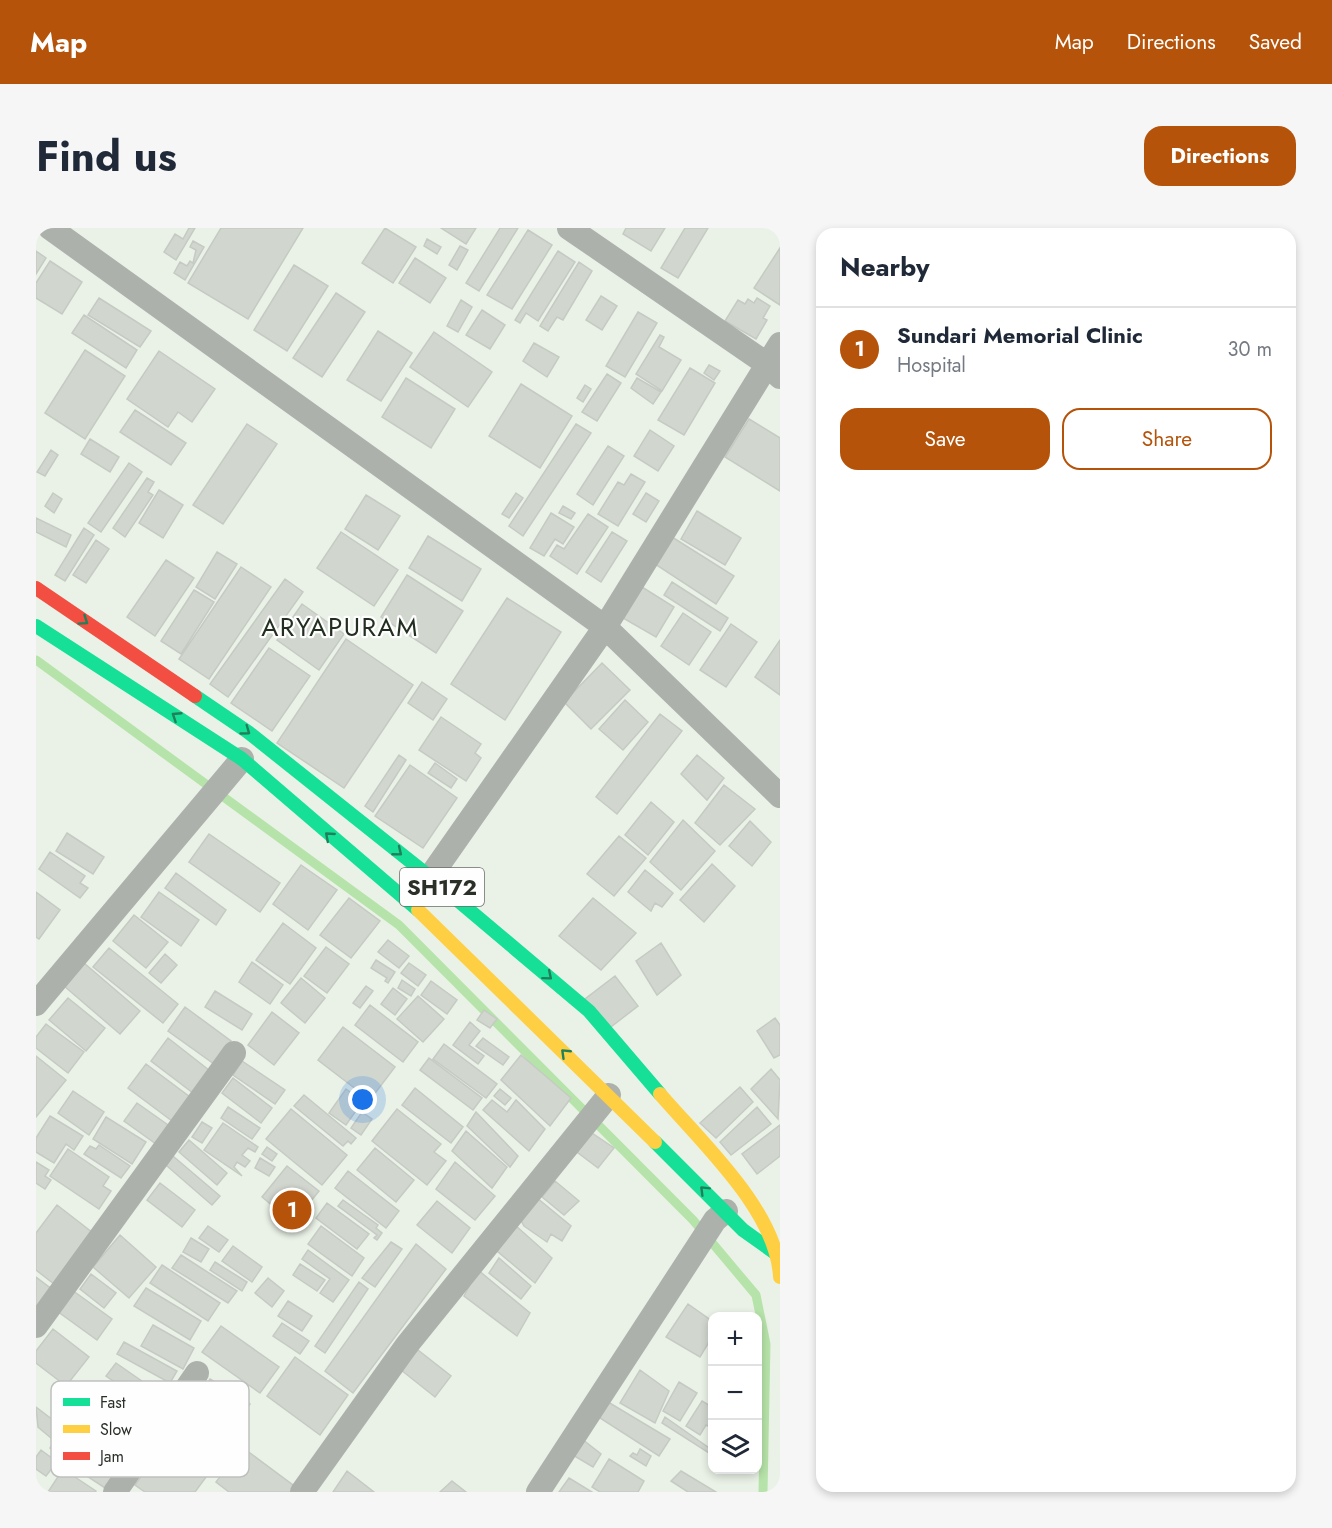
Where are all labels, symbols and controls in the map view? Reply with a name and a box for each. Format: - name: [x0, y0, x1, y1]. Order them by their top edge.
- text: Map: [30, 22, 87, 63]
- text: Map: [1055, 27, 1094, 57]
- text: Directions: [1127, 27, 1216, 57]
- text: Saved: [1249, 27, 1302, 57]
- text: Find us: [36, 126, 177, 187]
- button: Directions: [1144, 126, 1296, 186]
- text: Nearby: [840, 248, 929, 286]
- text: Sundari Memorial Clinic: [897, 319, 1143, 351]
- text: 1: [854, 335, 865, 364]
- text: 30 m: [1227, 335, 1272, 364]
- text: Hospital: [897, 351, 966, 380]
- button: Save: [840, 408, 1050, 470]
- button: Share: [1062, 408, 1272, 470]
- district label: ARYAPURAM: [261, 608, 419, 646]
- one-way arrow: [78, 614, 89, 625]
- one-way arrow: [172, 711, 182, 723]
- one-way arrow: [239, 723, 250, 734]
- one-way arrow: [325, 832, 336, 843]
- one-way arrow: [391, 845, 402, 856]
- road number: SH172: [400, 868, 484, 906]
- one-way arrow: [541, 969, 552, 980]
- one-way arrow: [562, 1049, 573, 1060]
- your location: [348, 1085, 377, 1114]
- one-way arrow: [701, 1186, 712, 1197]
- pin: 1: [272, 1188, 312, 1232]
- map controls: [708, 1312, 762, 1474]
- button: +: [708, 1312, 762, 1366]
- button: −: [708, 1366, 762, 1420]
- legend: [51, 1381, 249, 1477]
- text: Fast: [100, 1391, 126, 1414]
- text: Slow: [100, 1418, 132, 1441]
- button: layers: [708, 1420, 762, 1474]
- text: Jam: [98, 1445, 124, 1468]

